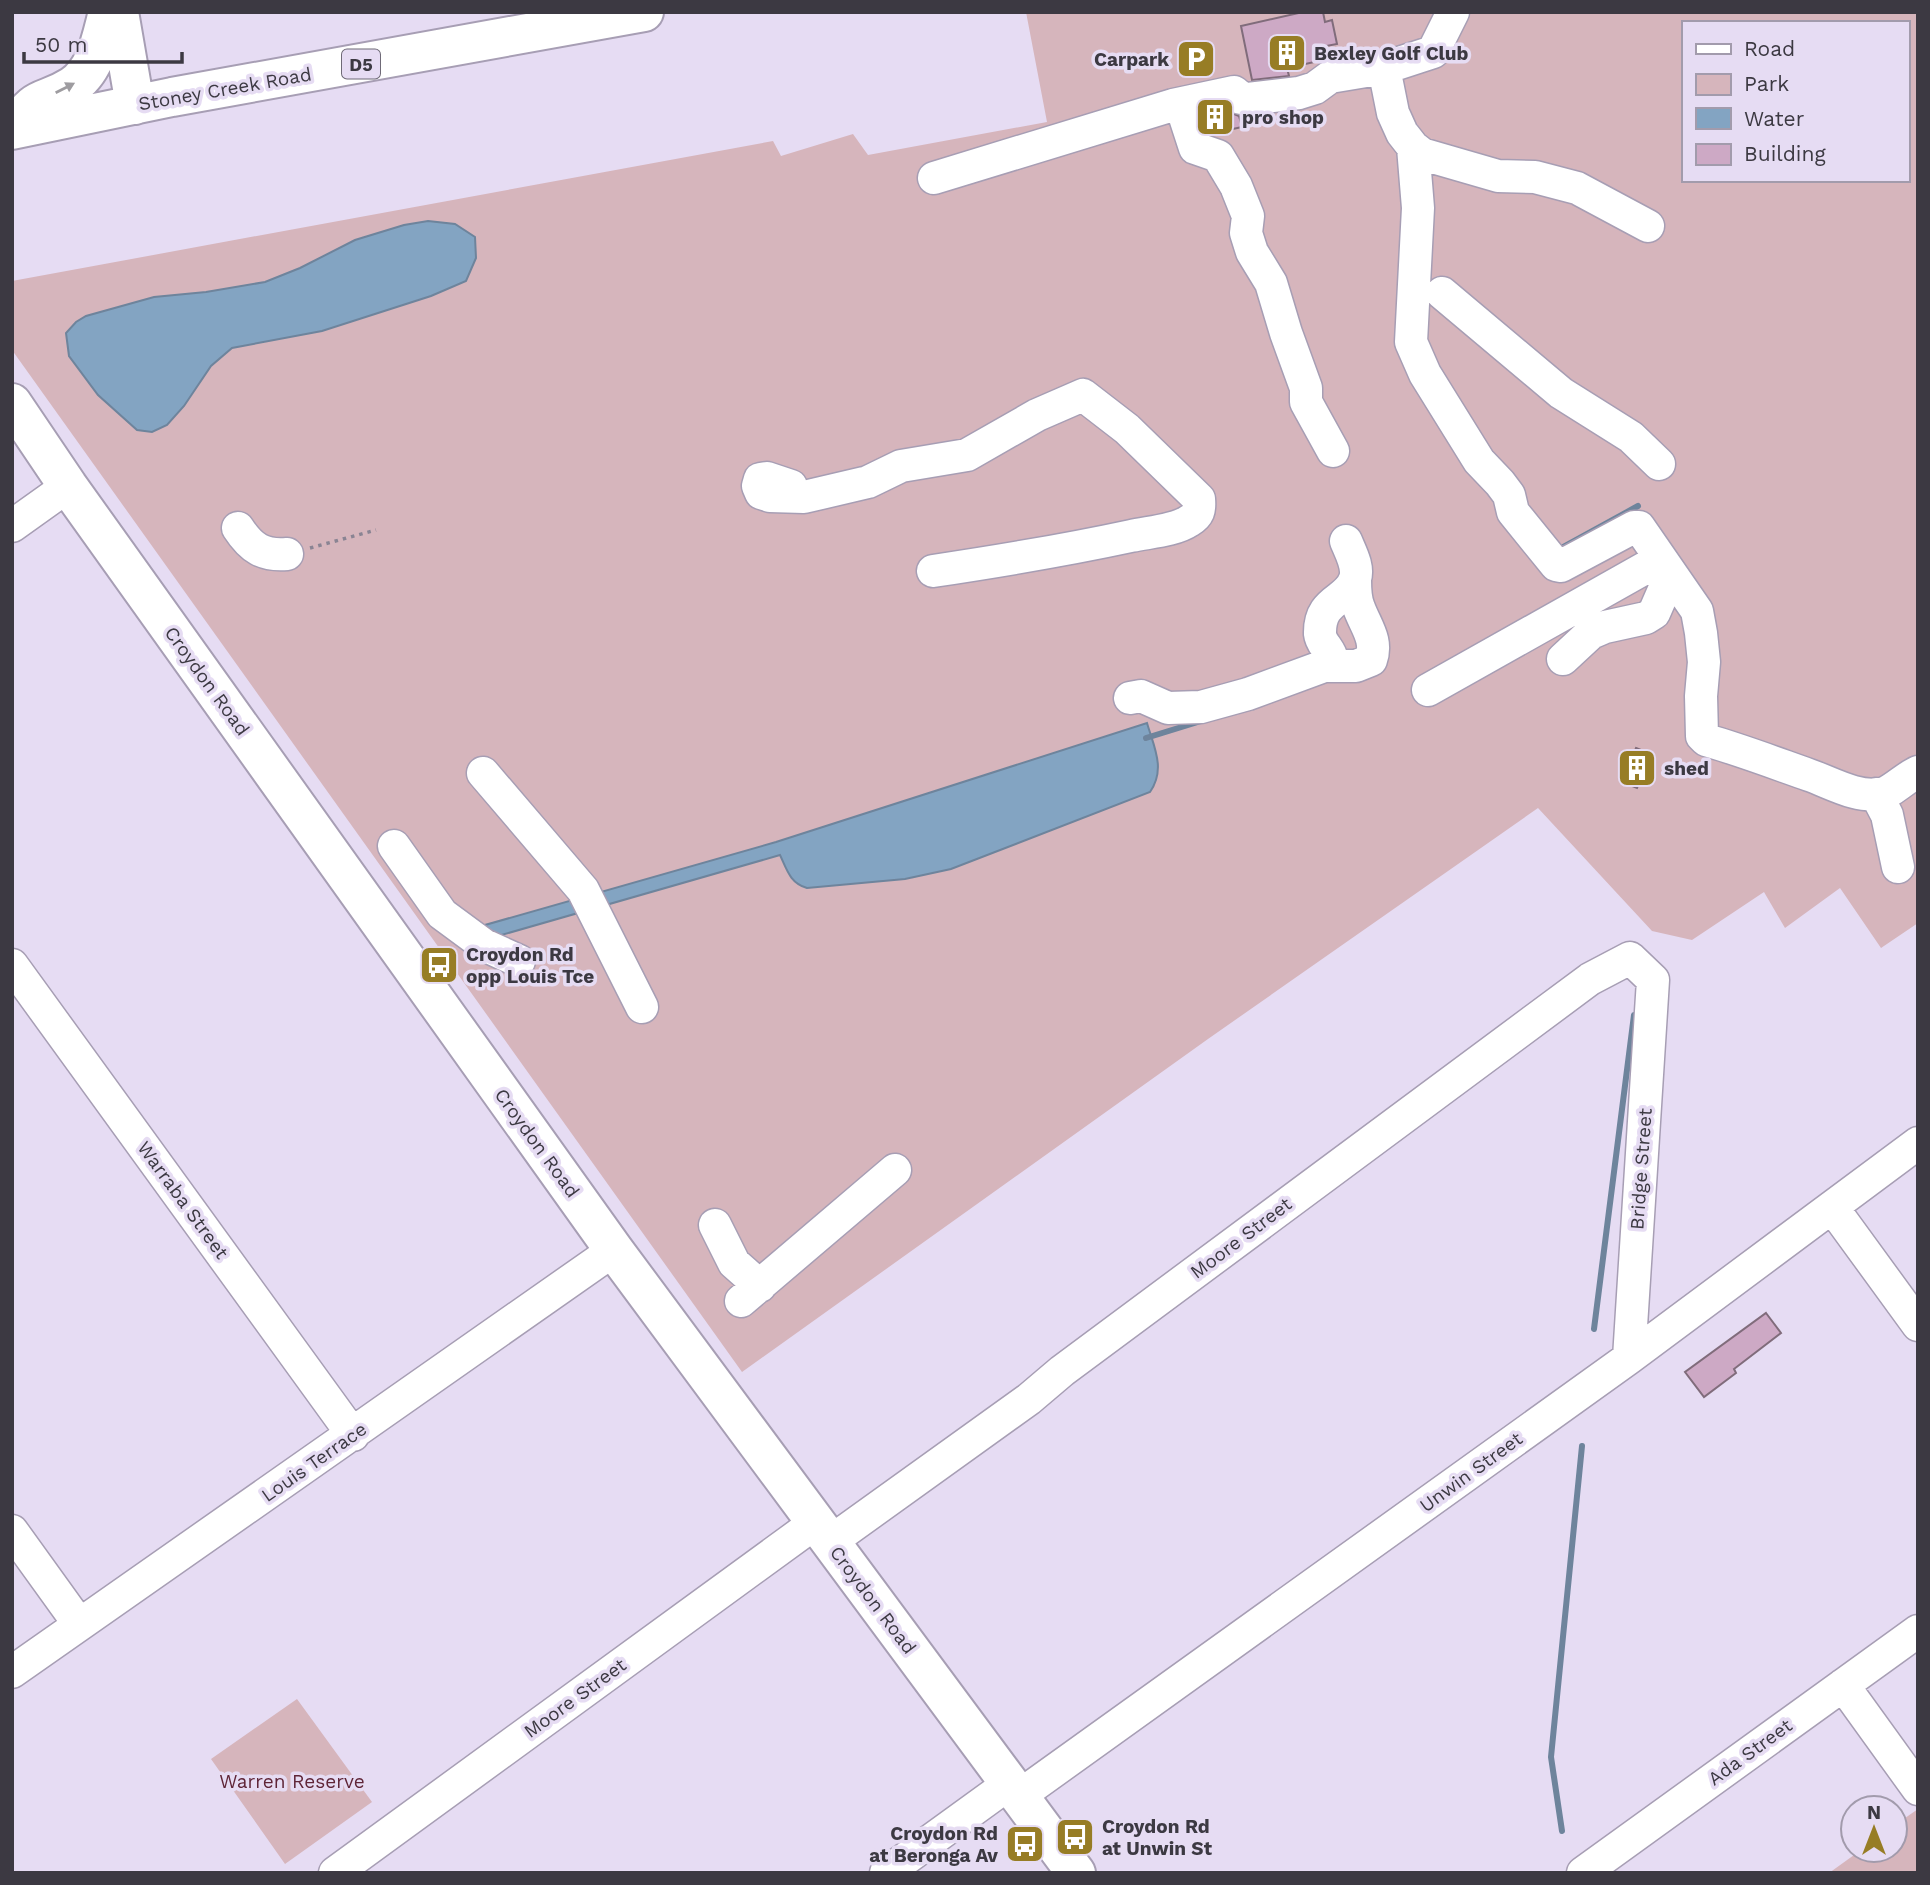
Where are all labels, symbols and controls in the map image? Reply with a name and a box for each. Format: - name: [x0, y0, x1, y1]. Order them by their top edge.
- scale bar: [24, 21, 182, 65]
- legend: [1682, 21, 1909, 182]
- text: 50 m: [35, 32, 87, 57]
- building icon: Bexley Golf Club: [1266, 32, 1308, 74]
- text: Road: [1744, 36, 1795, 61]
- parking icon: Carpark: [1175, 38, 1217, 80]
- place label: Bexley Golf Club: [1314, 42, 1469, 65]
- place label: Carpark: [1094, 48, 1169, 71]
- road number: D5: [342, 50, 380, 78]
- street label: Stoney Creek Road: [137, 62, 313, 116]
- text: Park: [1744, 71, 1789, 96]
- one-way arrow: [55, 83, 75, 94]
- building icon: pro shop: [1194, 96, 1236, 138]
- place label: pro shop: [1242, 106, 1324, 129]
- text: Water: [1744, 106, 1805, 131]
- text: Building: [1744, 141, 1826, 166]
- street label: Croydon Road: [160, 622, 254, 740]
- building icon: shed: [1616, 747, 1658, 789]
- place label: shed: [1664, 757, 1709, 780]
- place label: Croydon Rd opp Louis Tce: [466, 943, 594, 988]
- bus stop icon: Croydon Rd opp Louis Tce: [418, 944, 460, 986]
- street label: Croydon Road: [490, 1084, 584, 1202]
- street label: Bridge Street: [1625, 1107, 1657, 1231]
- street label: Warraba Street: [133, 1137, 234, 1263]
- street label: Moore Street: [1186, 1192, 1296, 1284]
- street label: Louis Terrace: [257, 1417, 371, 1507]
- street label: Unwin Street: [1415, 1427, 1527, 1517]
- street label: Croydon Road: [825, 1541, 921, 1659]
- street label: Moore Street: [519, 1653, 631, 1743]
- street label: Ada Street: [1703, 1714, 1797, 1790]
- park label: Warren Reserve: [219, 1770, 365, 1793]
- north arrow: [1839, 1794, 1909, 1864]
- text: N: [1867, 1801, 1881, 1824]
- place label: Croydon Rd at Unwin St: [1102, 1815, 1213, 1860]
- bus stop icon: Croydon Rd at Unwin St: [1054, 1816, 1096, 1858]
- place label: Croydon Rd at Beronga Av: [869, 1822, 998, 1867]
- bus stop icon: Croydon Rd at Beronga Av: [1004, 1823, 1046, 1865]

